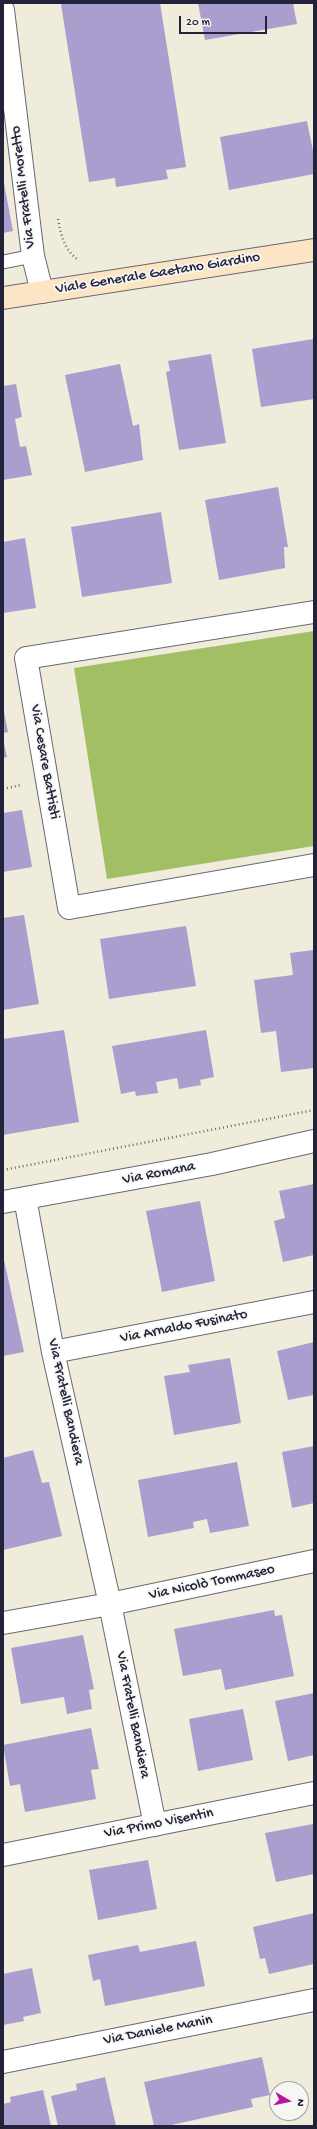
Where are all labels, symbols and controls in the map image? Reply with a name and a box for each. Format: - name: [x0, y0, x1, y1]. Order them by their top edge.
- scale bar: [181, 8, 269, 34]
- text: 20 m: [186, 16, 210, 30]
- street label: Via Fratelli Moretto: [8, 125, 40, 249]
- street label: Viale Generale Gaetano Giardino: [55, 249, 261, 299]
- street label: Via Cesare Battisti: [25, 703, 63, 821]
- street label: Via Romana: [121, 1158, 197, 1190]
- street label: Via Arnaldo Fusinato: [119, 1306, 249, 1348]
- street label: Via Fratelli Bandiera: [43, 1337, 87, 1467]
- street label: Via Nicolò Tommaseo: [147, 1561, 277, 1605]
- street label: Via Fratelli Bandiera: [111, 1650, 153, 1780]
- street label: Via Primo Visentin: [103, 1805, 215, 1843]
- street label: Via Daniele Manin: [102, 2012, 214, 2050]
- north arrow: [269, 2081, 309, 2121]
- text: N: [293, 2098, 306, 2107]

